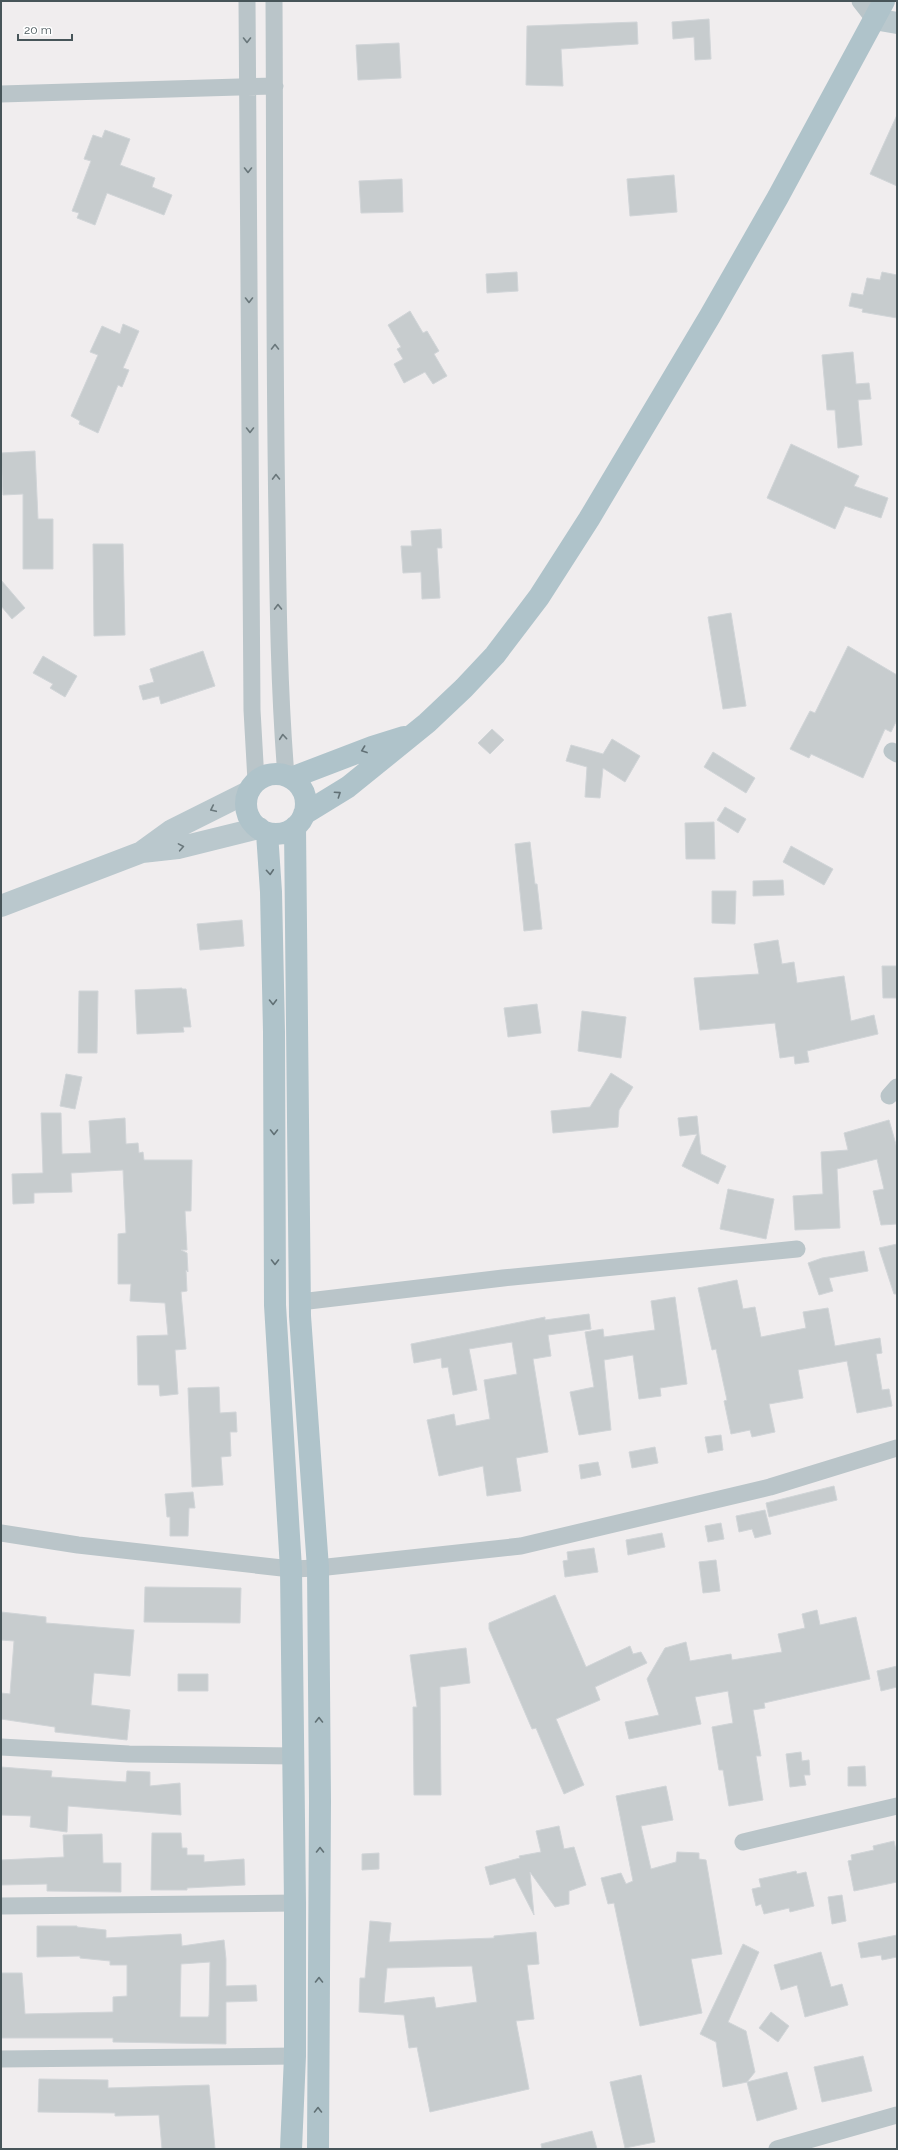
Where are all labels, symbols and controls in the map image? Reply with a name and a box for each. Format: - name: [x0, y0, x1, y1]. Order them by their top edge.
- scale bar: [18, 16, 72, 42]
- text: 20 m: [24, 23, 52, 37]
- one-way arrow: [243, 37, 251, 43]
- one-way arrow: [244, 167, 252, 173]
- one-way arrow: [245, 297, 253, 303]
- one-way arrow: [271, 344, 279, 350]
- one-way arrow: [246, 427, 254, 433]
- one-way arrow: [272, 474, 280, 480]
- one-way arrow: [274, 604, 283, 610]
- one-way arrow: [278, 734, 287, 740]
- one-way arrow: [361, 746, 368, 754]
- one-way arrow: [334, 791, 341, 799]
- one-way arrow: [210, 804, 217, 812]
- one-way arrow: [178, 844, 184, 852]
- one-way arrow: [265, 869, 274, 875]
- one-way arrow: [269, 999, 278, 1005]
- one-way arrow: [270, 1129, 278, 1135]
- one-way arrow: [271, 1259, 279, 1265]
- one-way arrow: [315, 1717, 323, 1723]
- one-way arrow: [316, 1847, 324, 1853]
- one-way arrow: [315, 1977, 323, 1983]
- one-way arrow: [314, 2107, 322, 2113]

